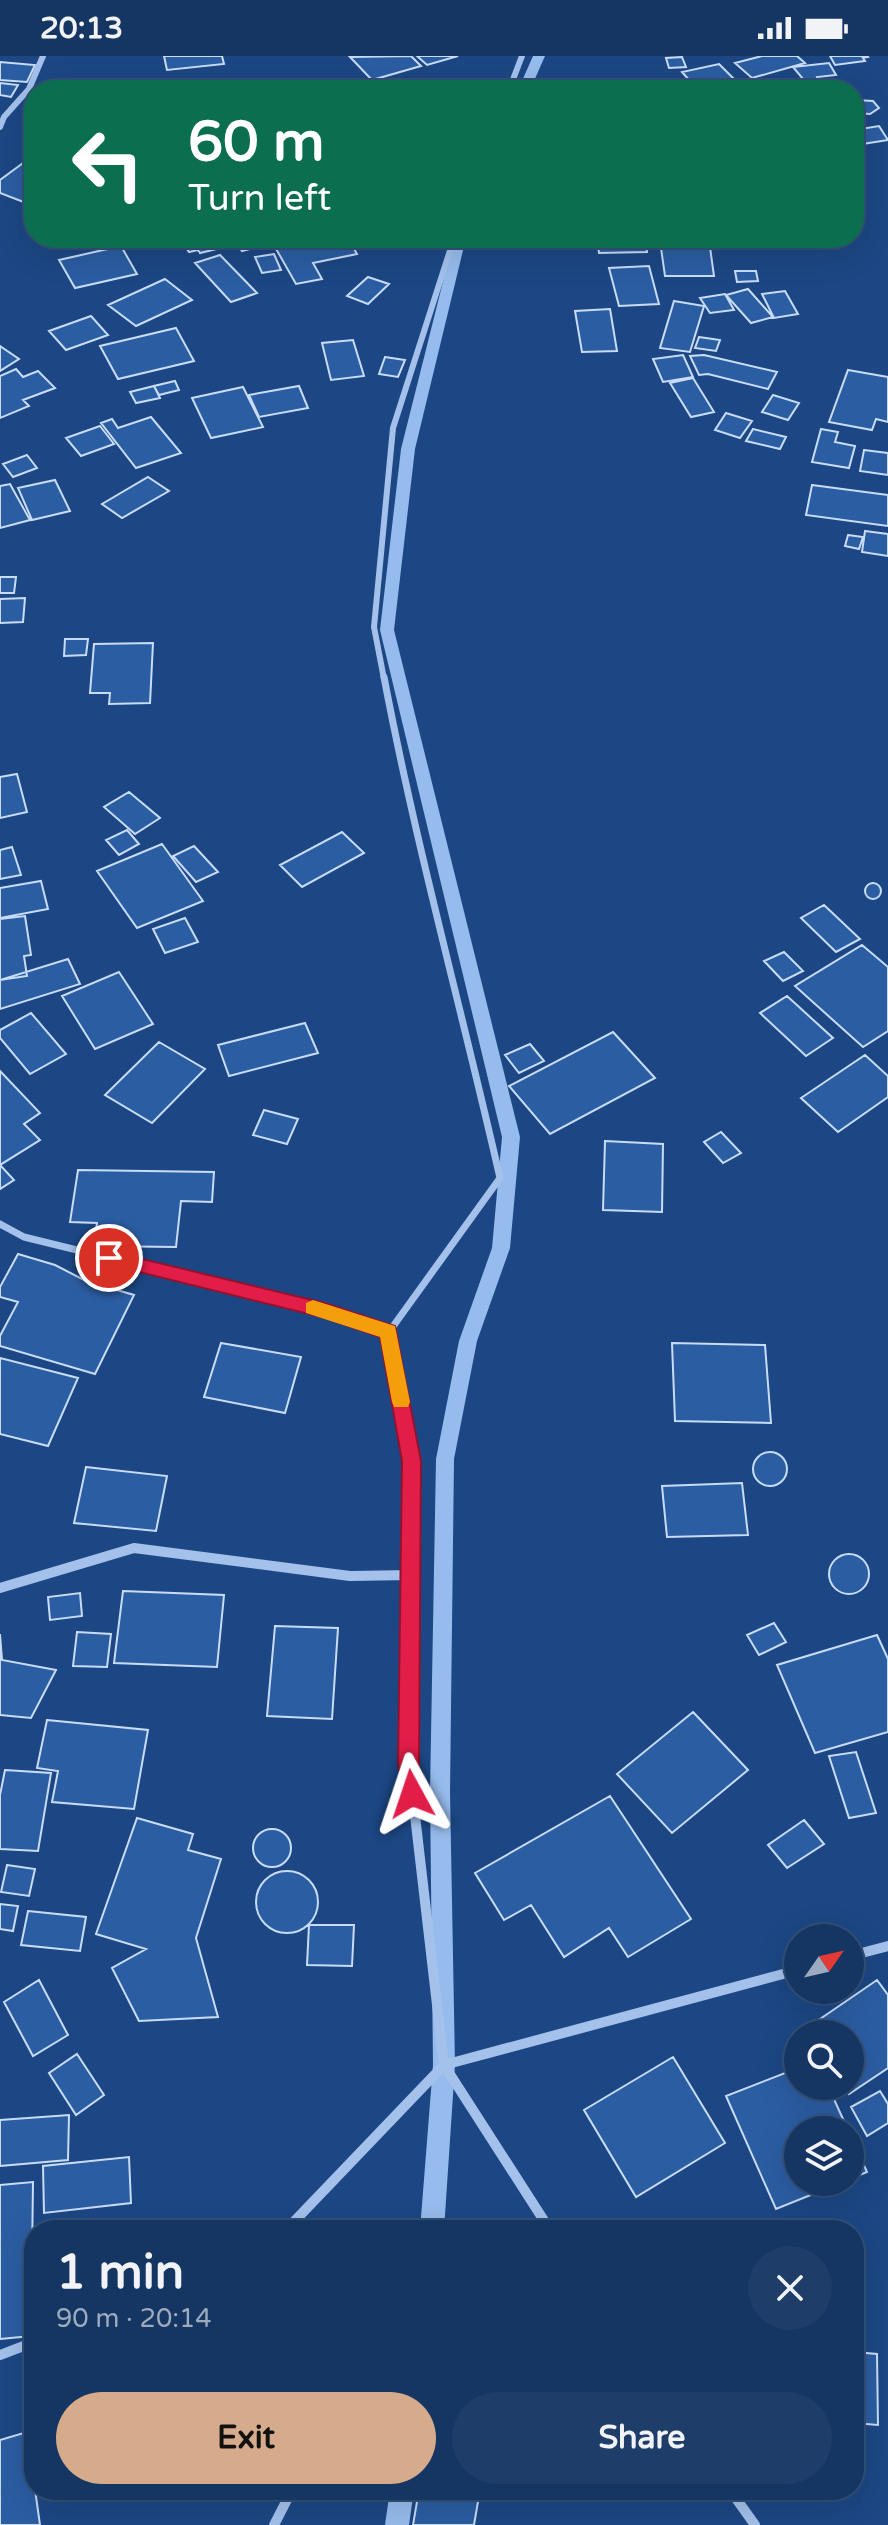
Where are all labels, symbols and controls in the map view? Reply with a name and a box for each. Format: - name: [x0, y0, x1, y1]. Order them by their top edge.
- text: 20:13: [40, 10, 123, 47]
- text: 60 m: [188, 109, 324, 176]
- icon: left: [56, 112, 160, 216]
- text: Turn left: [188, 177, 331, 220]
- pin: [75, 1224, 143, 1292]
- icon: arrive: [87, 1236, 131, 1280]
- position arrow: [370, 1752, 454, 1836]
- north arrow: [784, 1924, 864, 2004]
- map controls: [784, 1924, 864, 2196]
- button: search: [784, 2020, 864, 2100]
- button: layers: [784, 2116, 864, 2196]
- text: 1 min: [56, 2244, 184, 2302]
- button: close: [748, 2246, 832, 2330]
- text: 90 m · 20:14: [56, 2303, 212, 2334]
- button: Exit: [56, 2392, 436, 2484]
- button: Share: [452, 2392, 832, 2484]

